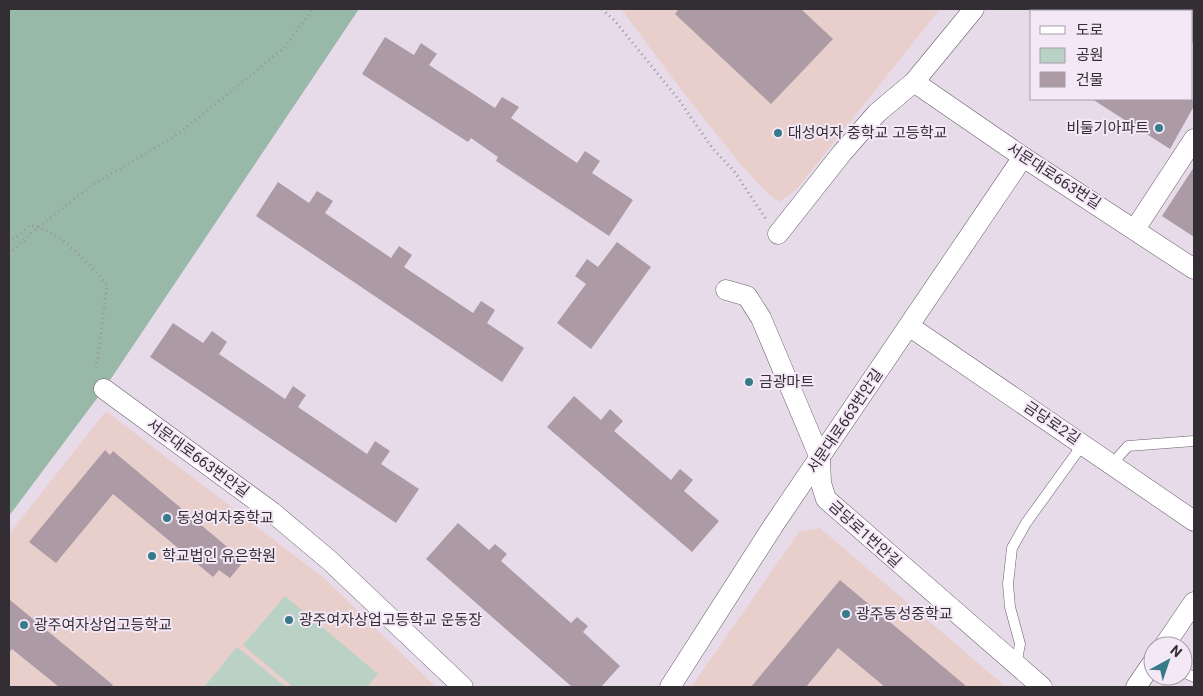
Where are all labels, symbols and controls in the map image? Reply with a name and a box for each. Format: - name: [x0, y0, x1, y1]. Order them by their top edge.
- legend: [1030, 10, 1193, 100]
- text: 도로: [1076, 21, 1104, 39]
- text: 공원: [1076, 46, 1104, 64]
- text: 건물: [1076, 71, 1104, 89]
- place label: 비둘기아파트: [1066, 119, 1149, 137]
- marker: 비둘기아파트: [1153, 122, 1165, 134]
- place label: 대성여자 중학교 고등학교: [788, 124, 947, 142]
- marker: 대성여자 중학교 고등학교: [772, 127, 784, 139]
- street label: 서문대로663번길: [1004, 139, 1104, 213]
- street label: 서문대로663번안길: [803, 365, 887, 477]
- place label: 금광마트: [759, 373, 814, 391]
- marker: 금광마트: [743, 376, 755, 388]
- street label: 금당로2길: [1021, 398, 1083, 448]
- street label: 서문대로663번안길: [143, 415, 253, 501]
- street label: 금당로1번안길: [825, 497, 905, 571]
- place label: 동성여자중학교: [177, 509, 274, 527]
- marker: 동성여자중학교: [161, 512, 173, 524]
- place label: 학교법인 유은학원: [162, 547, 276, 565]
- marker: 학교법인 유은학원: [146, 550, 158, 562]
- place label: 광주동성중학교: [856, 605, 953, 623]
- marker: 광주동성중학교: [840, 608, 852, 620]
- place label: 광주여자상업고등학교 운동장: [299, 611, 482, 629]
- marker: 광주여자상업고등학교 운동장: [283, 614, 295, 626]
- place label: 광주여자상업고등학교: [34, 616, 172, 634]
- marker: 광주여자상업고등학교: [18, 619, 30, 631]
- north arrow: [1143, 636, 1193, 686]
- text: N: [1167, 642, 1185, 660]

